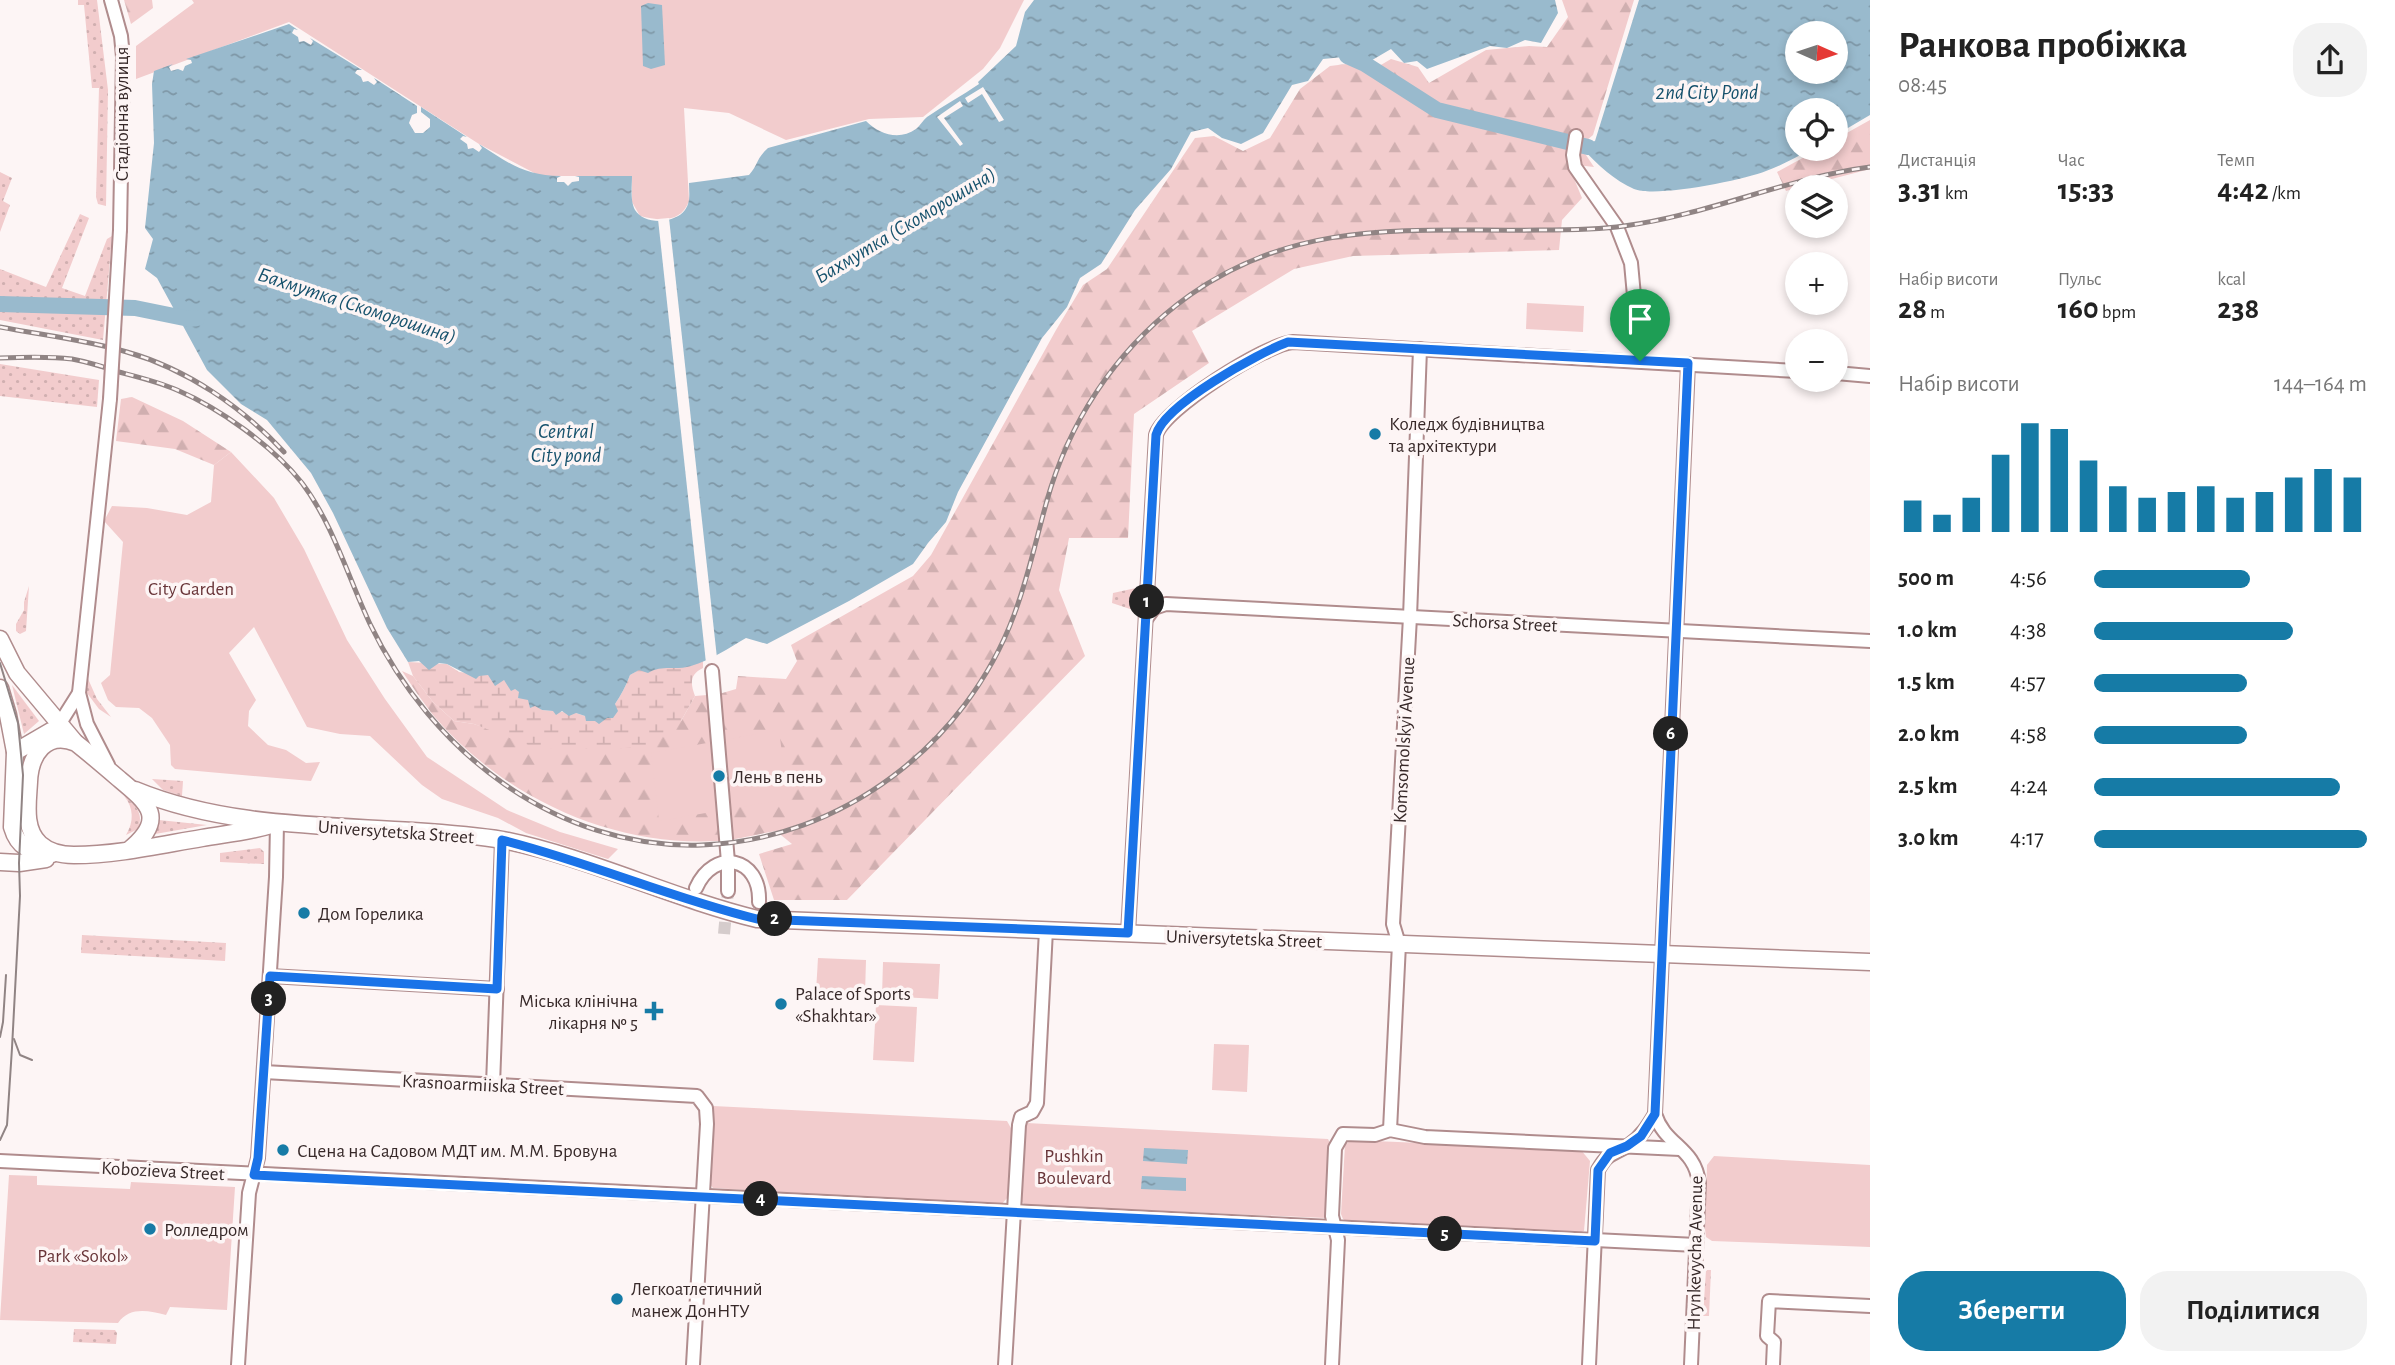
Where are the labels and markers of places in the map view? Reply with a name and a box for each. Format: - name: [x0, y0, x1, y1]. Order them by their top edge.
- pin: [1610, 289, 1670, 361]
- place label: Коледж будівництва та архітектури: [1388, 415, 1545, 456]
- marker: Коледж будівництва та архітектури: [1367, 426, 1383, 442]
- pin: 1: [1130, 584, 1164, 620]
- pin: 6: [1654, 716, 1688, 752]
- marker: Лень в пень: [711, 768, 727, 784]
- place label: Лень в пень: [733, 768, 822, 787]
- pin: 2: [758, 902, 792, 936]
- marker: Дом Горелика: [296, 905, 312, 921]
- place label: Дом Горелика: [318, 905, 424, 924]
- pin: 3: [252, 982, 286, 1016]
- place label: Palace of Sports «Shakhtar»: [795, 985, 911, 1026]
- place label: Міська клінічна лікарня № 5: [519, 992, 638, 1033]
- marker: Palace of Sports «Shakhtar»: [773, 996, 789, 1012]
- marker: Міська клінічна лікарня № 5: [644, 1001, 664, 1021]
- marker: Сцена на Садовом МДТ им. М.М. Бровуна: [275, 1142, 291, 1158]
- place label: Сцена на Садовом МДТ им. М.М. Бровуна: [297, 1142, 618, 1161]
- pin: 4: [744, 1182, 778, 1216]
- pin: 5: [1428, 1216, 1462, 1252]
- marker: Ролледром: [142, 1221, 158, 1237]
- place label: Ролледром: [164, 1221, 249, 1240]
- place label: Легкоатлетичний манеж ДонНТУ: [631, 1280, 763, 1321]
- marker: Легкоатлетичний манеж ДонНТУ: [609, 1291, 625, 1307]

